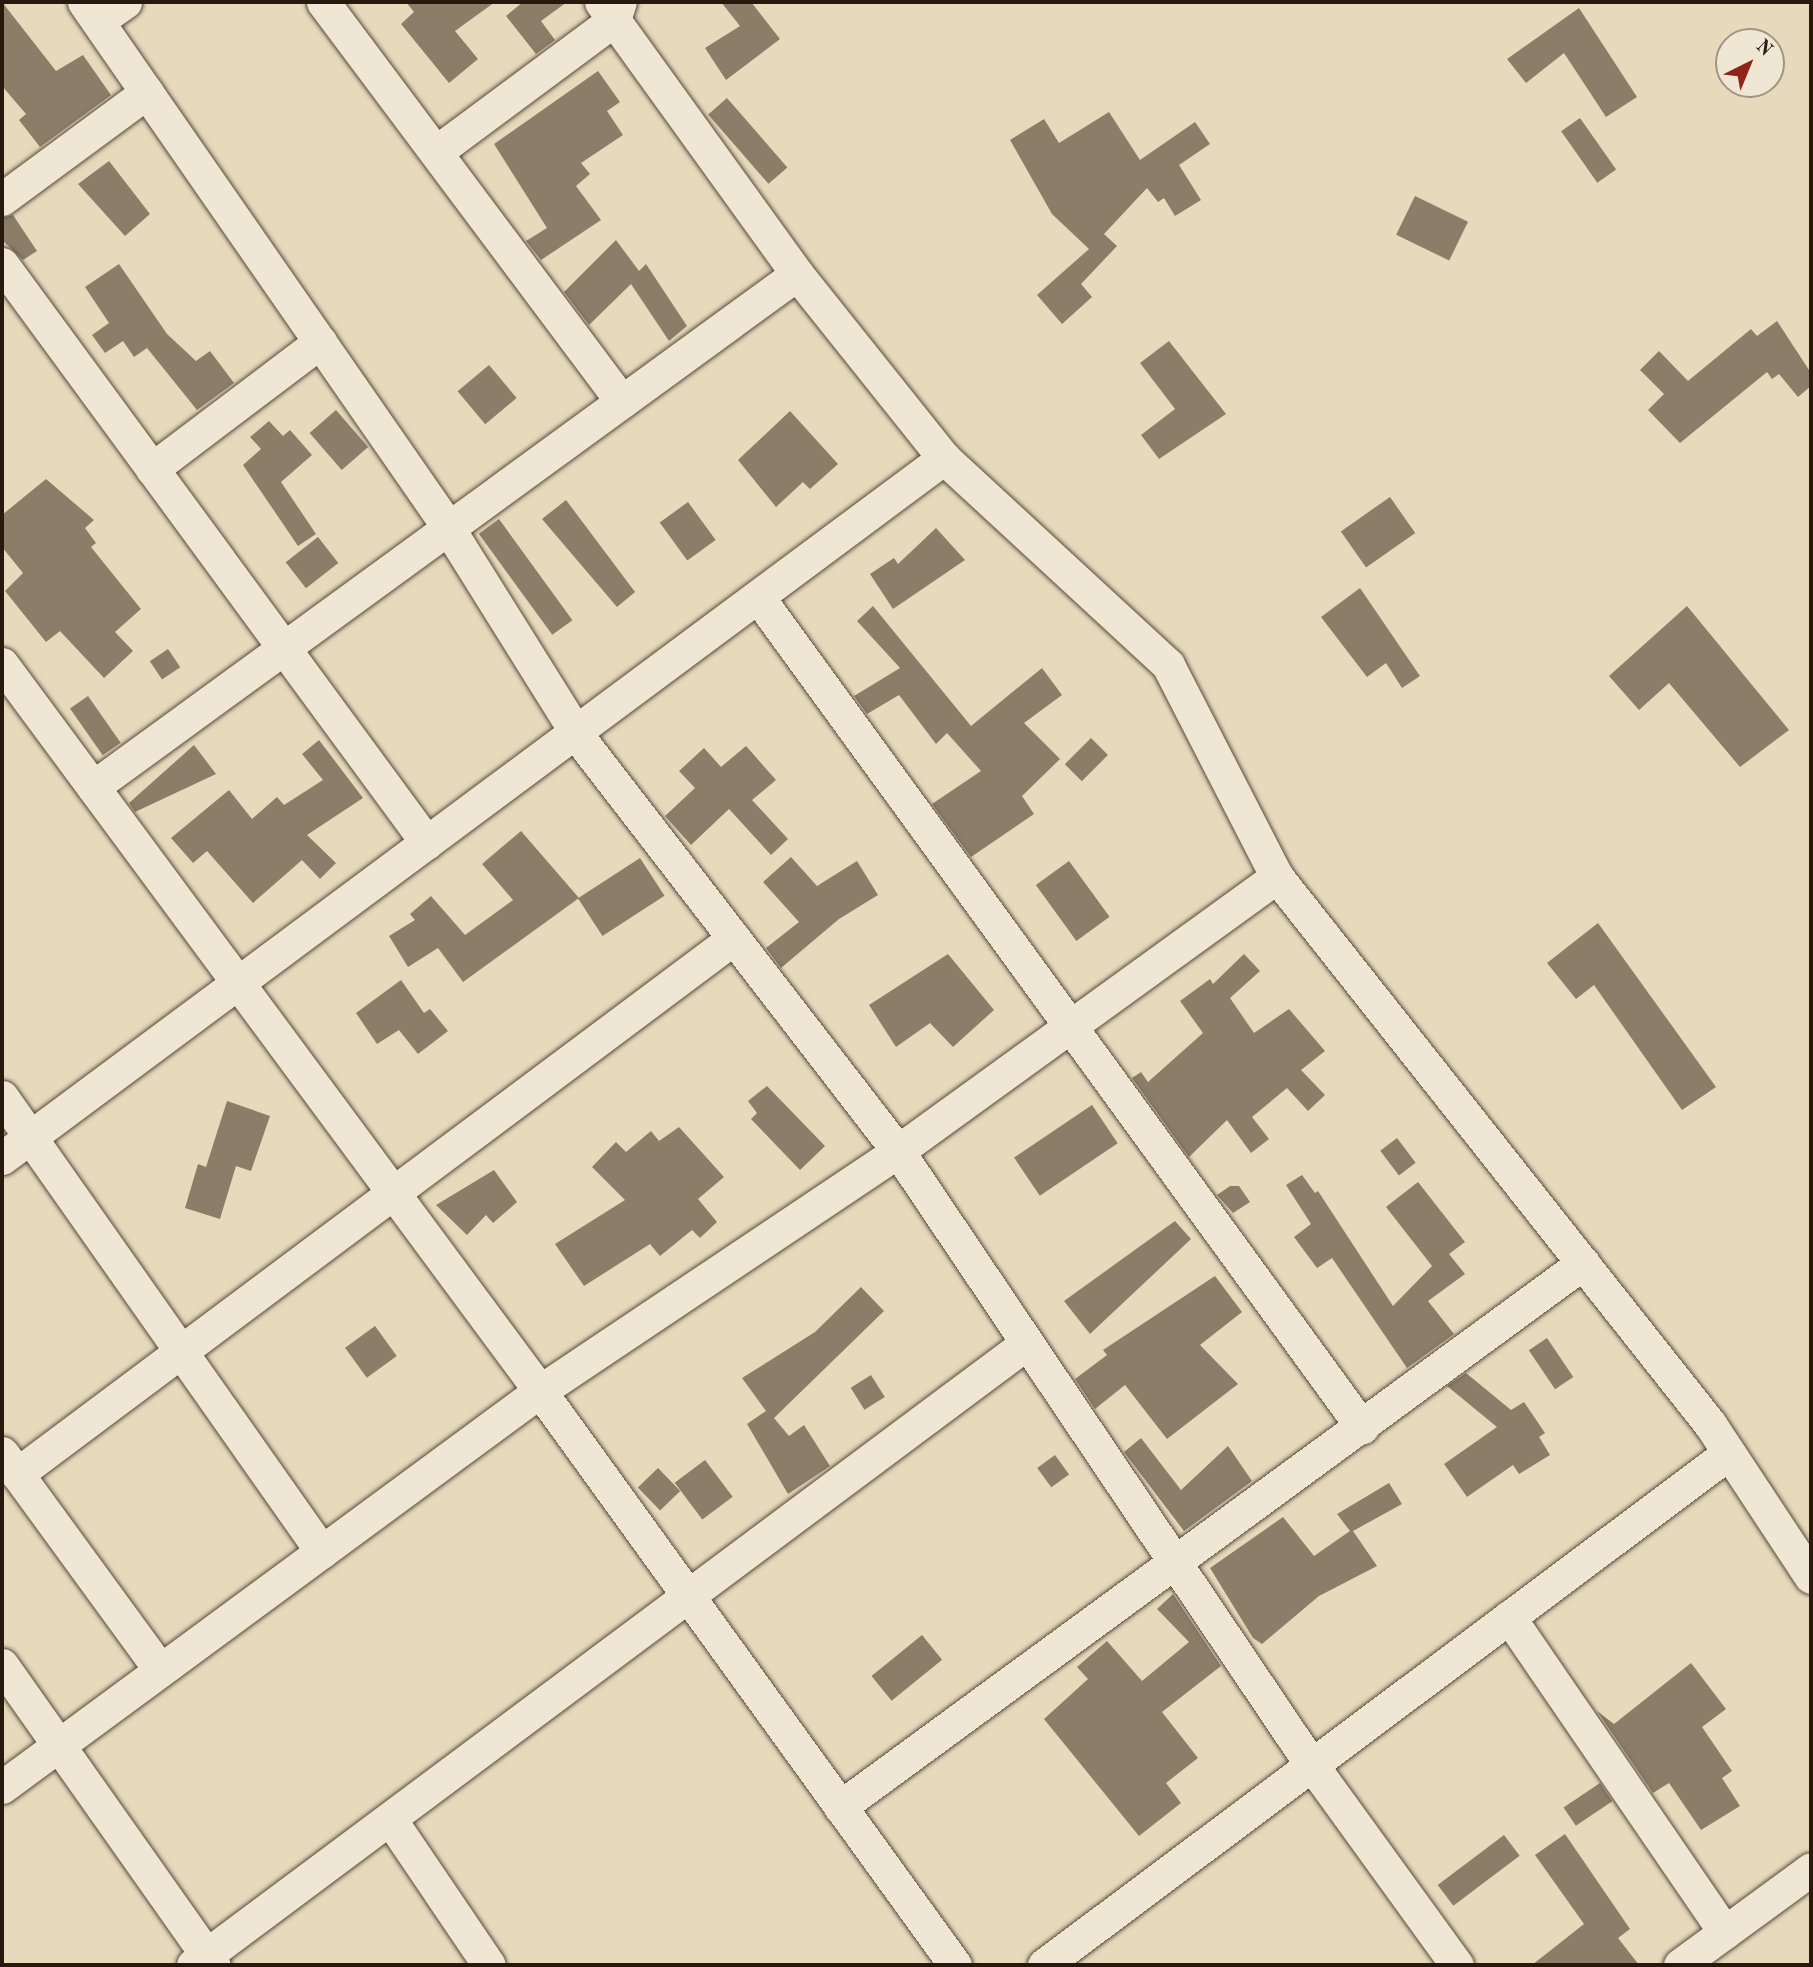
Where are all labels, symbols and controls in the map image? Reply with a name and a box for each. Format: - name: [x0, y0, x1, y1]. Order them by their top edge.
- north arrow: [1715, 28, 1785, 98]
- text: N: [1752, 37, 1775, 61]

